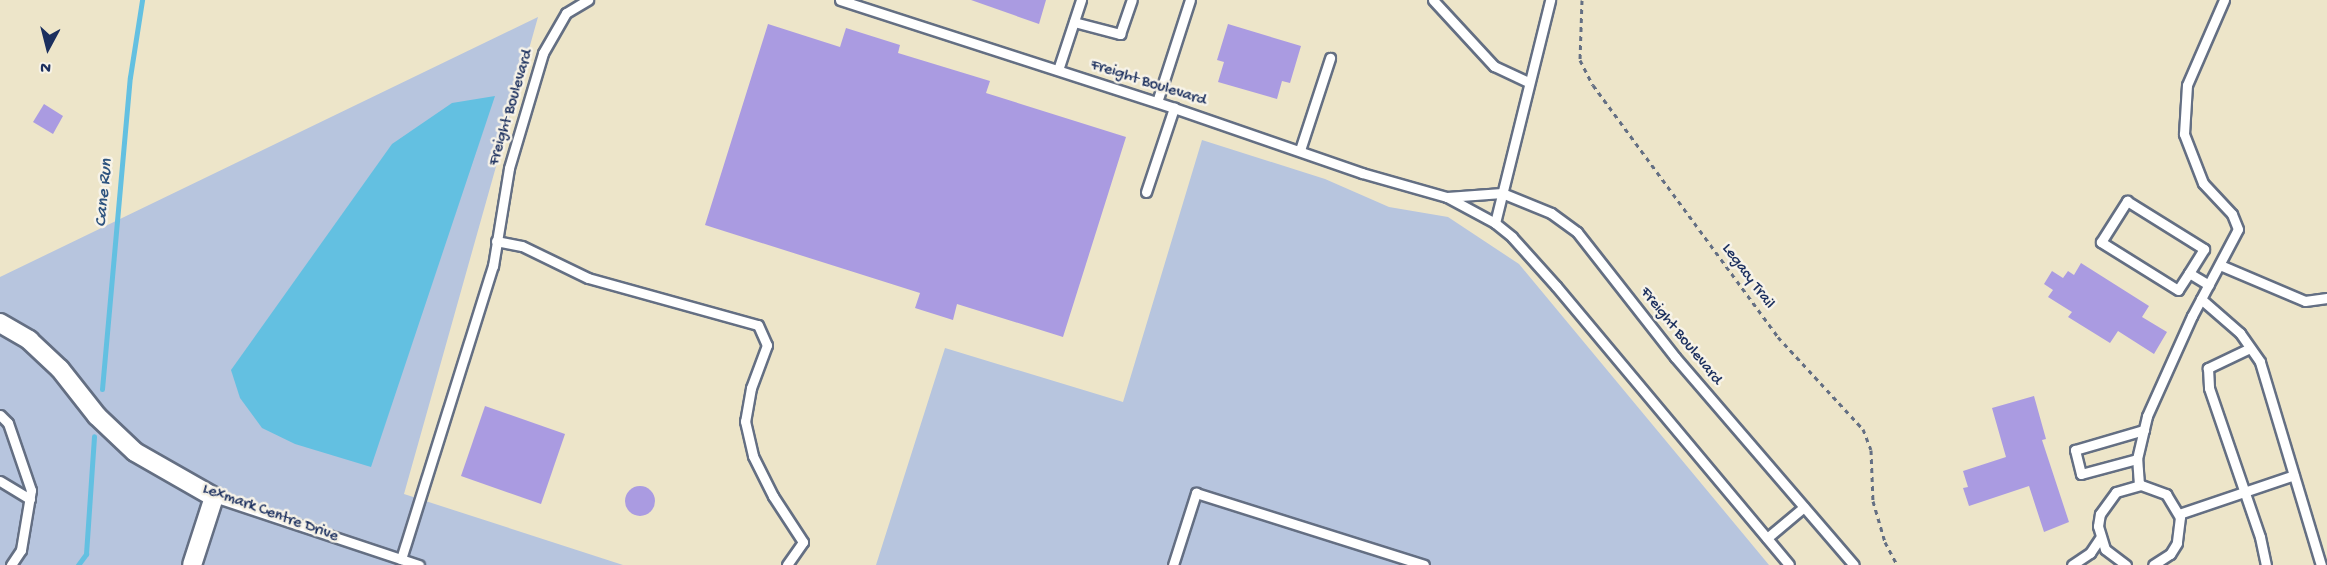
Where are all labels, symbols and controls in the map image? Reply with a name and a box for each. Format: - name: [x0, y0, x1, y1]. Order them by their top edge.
- north arrow: [18, 18, 78, 78]
- street label: Freight Boulevard: [485, 48, 539, 168]
- text: N: [39, 56, 52, 76]
- street label: Freight Boulevard: [1088, 56, 1208, 112]
- water label: Cane Run: [91, 158, 119, 228]
- street label: Legacy Trail: [1716, 241, 1778, 313]
- street label: Freight Boulevard: [1635, 284, 1725, 390]
- street label: Lexmark Centre Drive: [200, 481, 340, 547]

